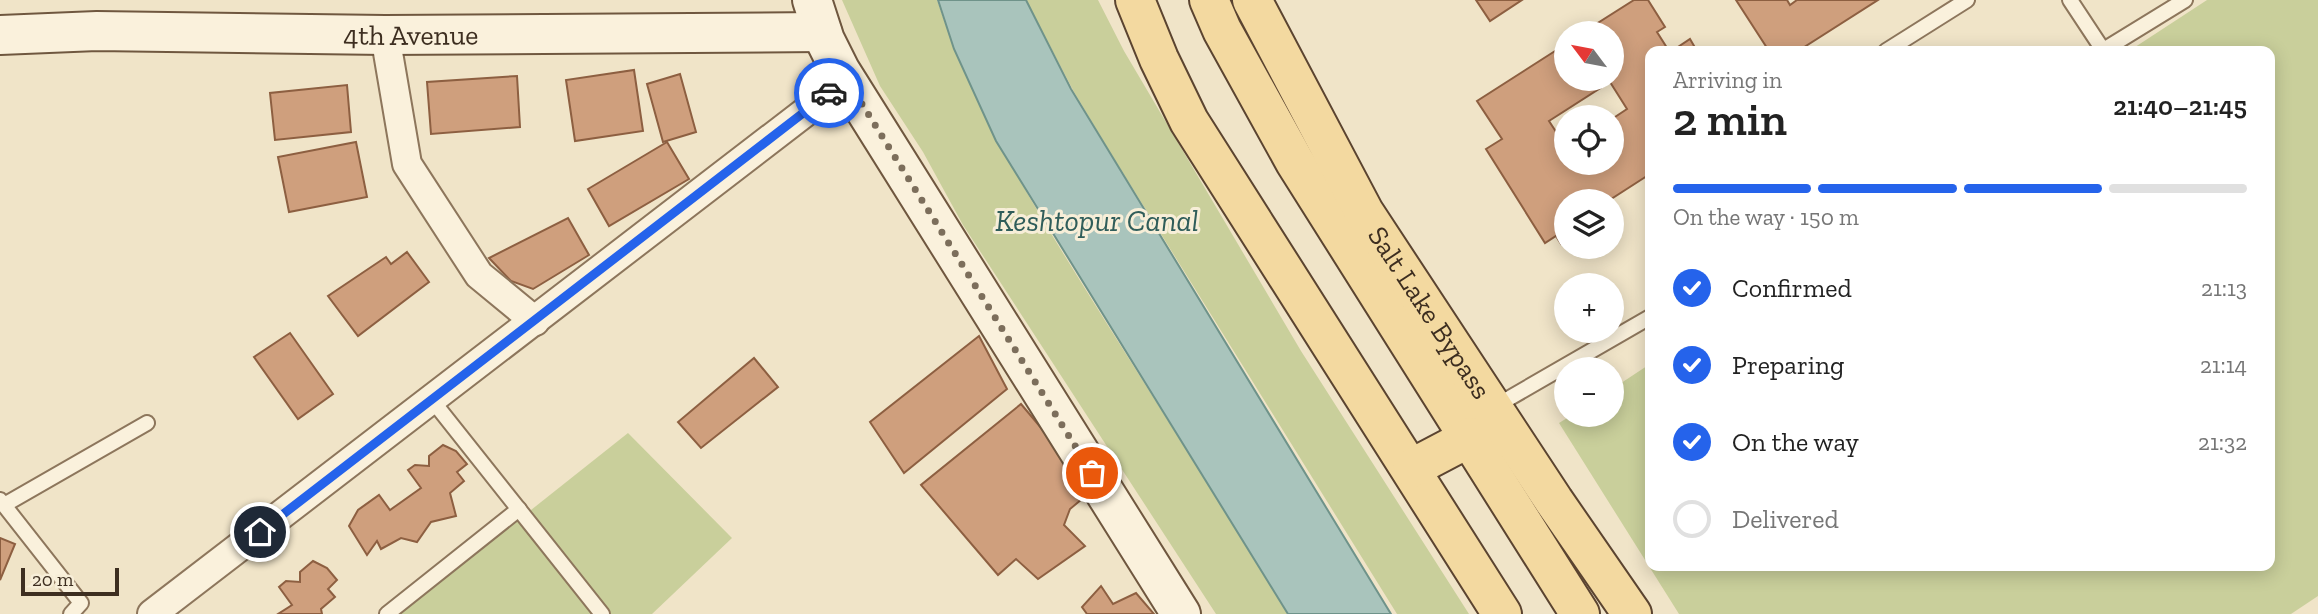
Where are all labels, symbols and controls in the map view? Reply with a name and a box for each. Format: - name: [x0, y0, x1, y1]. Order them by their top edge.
- street label: 4th Avenue: [343, 18, 479, 52]
- north arrow: [1554, 21, 1624, 91]
- map controls: [1554, 21, 1624, 427]
- courier: [794, 58, 864, 128]
- text: Arriving in: [1673, 66, 1782, 94]
- icon: car: [810, 74, 848, 112]
- text: 21:40–21:45: [2113, 90, 2247, 122]
- text: 2 min: [1673, 92, 1787, 147]
- button: locate: [1554, 105, 1624, 175]
- button: layers: [1554, 189, 1624, 259]
- water label: Keshtopur Canal: [995, 203, 1199, 239]
- text: On the way · 150 m: [1673, 203, 1859, 231]
- street label: Salt Lake Bypass: [1361, 220, 1498, 405]
- icon: check: [1673, 269, 1711, 307]
- text: Confirmed: [1732, 272, 1852, 304]
- button: +: [1554, 273, 1624, 343]
- text: 21:13: [2201, 274, 2247, 302]
- icon: check: [1673, 346, 1711, 384]
- text: Preparing: [1732, 349, 1844, 381]
- text: 21:14: [2200, 351, 2247, 379]
- button: −: [1554, 357, 1624, 427]
- icon: check: [1673, 423, 1711, 461]
- text: On the way: [1732, 426, 1859, 458]
- text: 21:32: [2198, 428, 2247, 456]
- pin: [1062, 443, 1122, 503]
- icon: bag: [1073, 454, 1111, 492]
- pin: [230, 502, 290, 562]
- text: Delivered: [1732, 503, 1839, 535]
- icon: home: [241, 513, 279, 551]
- scale bar: [21, 565, 119, 597]
- text: 20 m: [32, 568, 73, 591]

